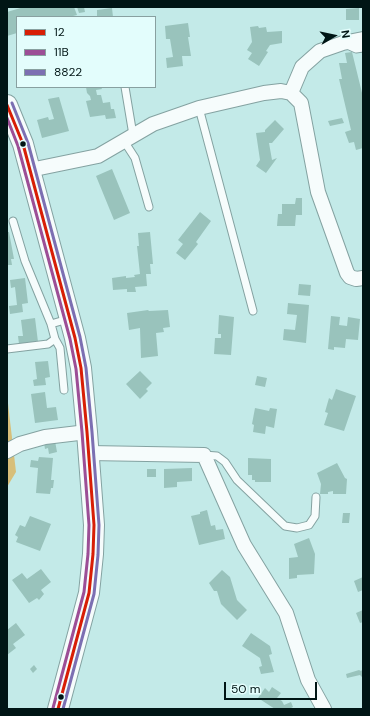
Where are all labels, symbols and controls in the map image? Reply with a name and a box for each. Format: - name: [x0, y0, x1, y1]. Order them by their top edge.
- legend: [16, 16, 156, 88]
- north arrow: [314, 16, 354, 56]
- text: 12: [54, 24, 65, 40]
- text: N: [338, 29, 353, 39]
- text: 11B: [54, 44, 69, 60]
- text: 8822: [54, 64, 82, 80]
- unlabelled marker: [18, 139, 28, 149]
- scale bar: [226, 674, 319, 700]
- text: 50 m: [231, 681, 260, 697]
- unlabelled marker: [56, 692, 66, 702]

